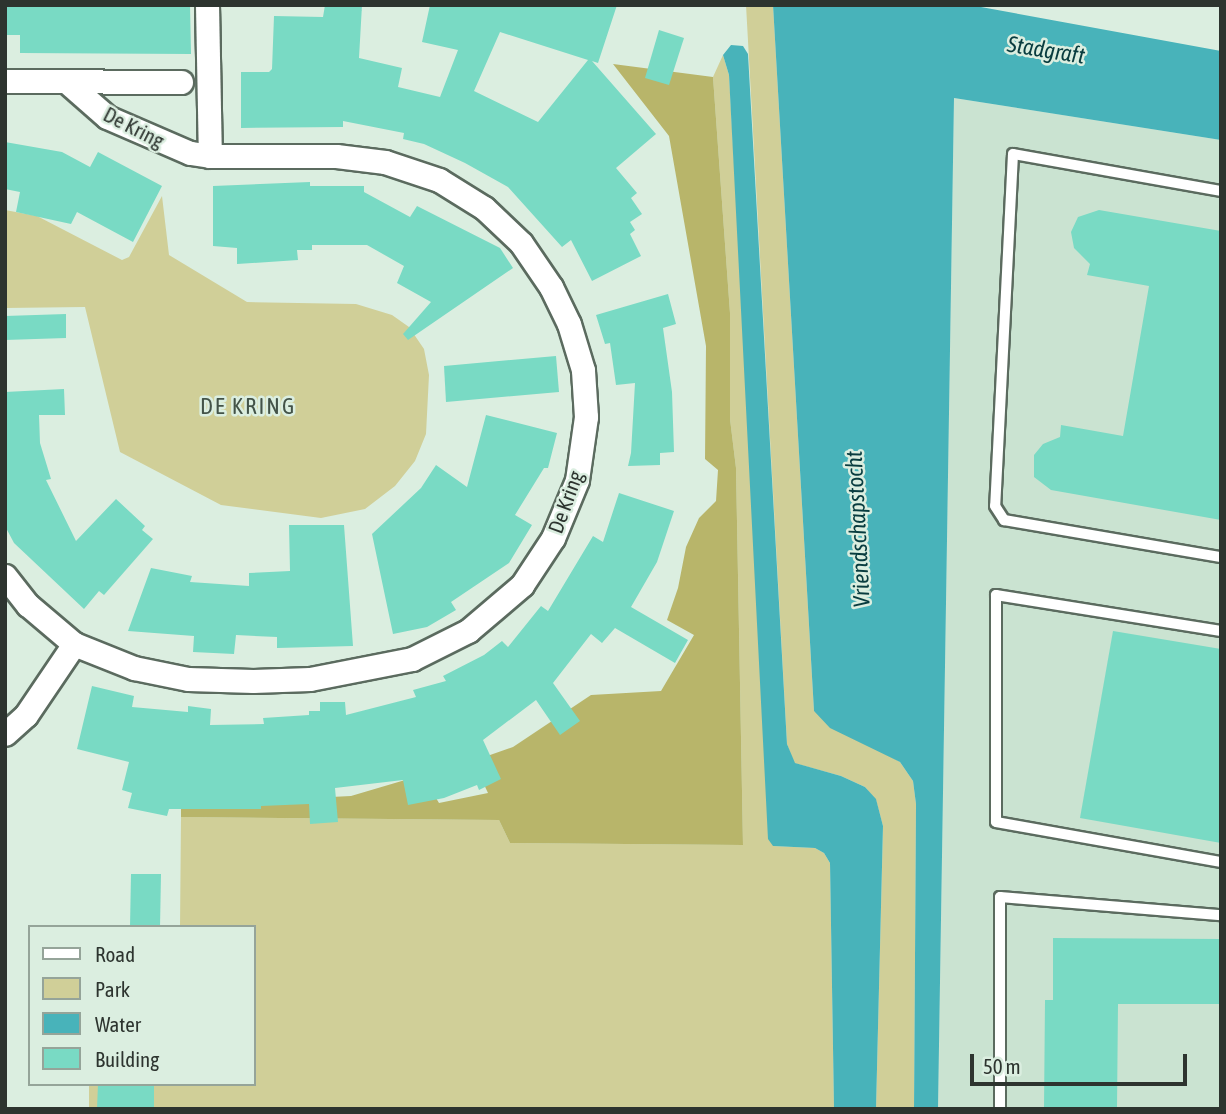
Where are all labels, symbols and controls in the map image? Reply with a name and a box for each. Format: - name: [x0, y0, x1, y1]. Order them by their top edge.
- water label: Stadgraft: [1005, 30, 1087, 70]
- street label: De Kring: [99, 101, 169, 153]
- district label: DE KRING: [201, 392, 295, 420]
- water label: Vriendschapstocht: [840, 450, 876, 608]
- street label: De Kring: [542, 467, 588, 537]
- legend: [28, 925, 256, 1086]
- text: Road: [95, 942, 135, 966]
- text: Park: [95, 977, 130, 1001]
- text: Water: [95, 1012, 141, 1036]
- scale bar: [974, 1040, 1191, 1084]
- text: Building: [95, 1047, 159, 1071]
- text: 50 m: [983, 1054, 1021, 1078]

